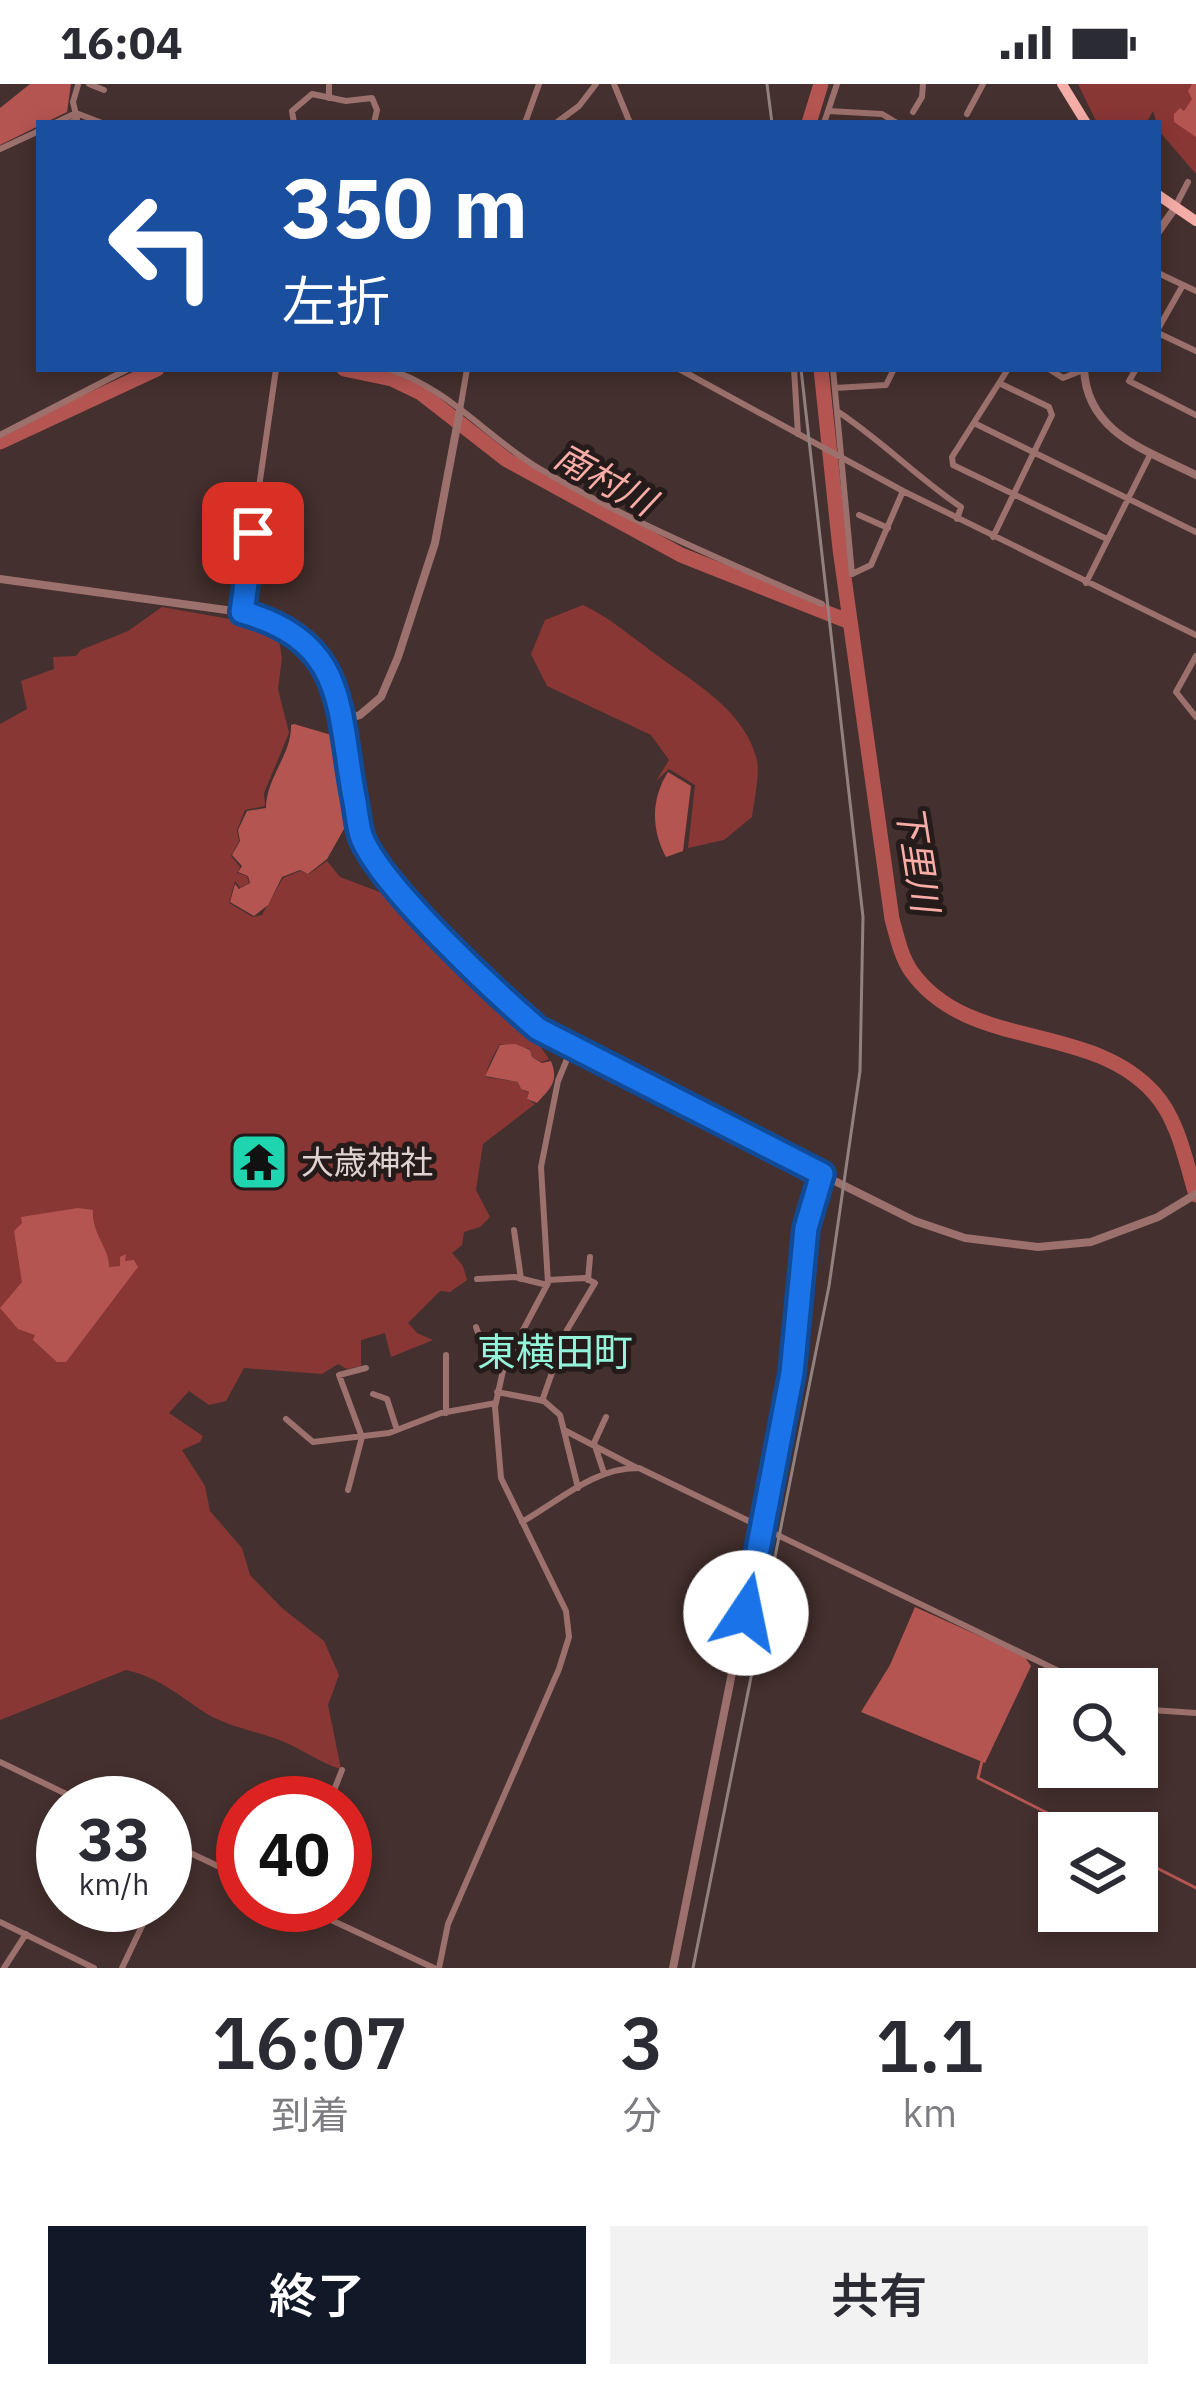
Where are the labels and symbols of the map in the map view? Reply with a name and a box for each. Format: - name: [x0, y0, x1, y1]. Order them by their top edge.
- water label: 南村川: [547, 432, 667, 527]
- pin: [202, 482, 304, 584]
- water label: 下里川: [887, 801, 951, 919]
- temple icon: 大歳神社: [228, 1131, 290, 1193]
- place label: 大歳神社: [301, 1140, 433, 1183]
- district label: 東横田町: [477, 1326, 633, 1377]
- position arrow: [683, 1550, 809, 1676]
- speed limit sign: 40: [216, 1776, 372, 1932]

